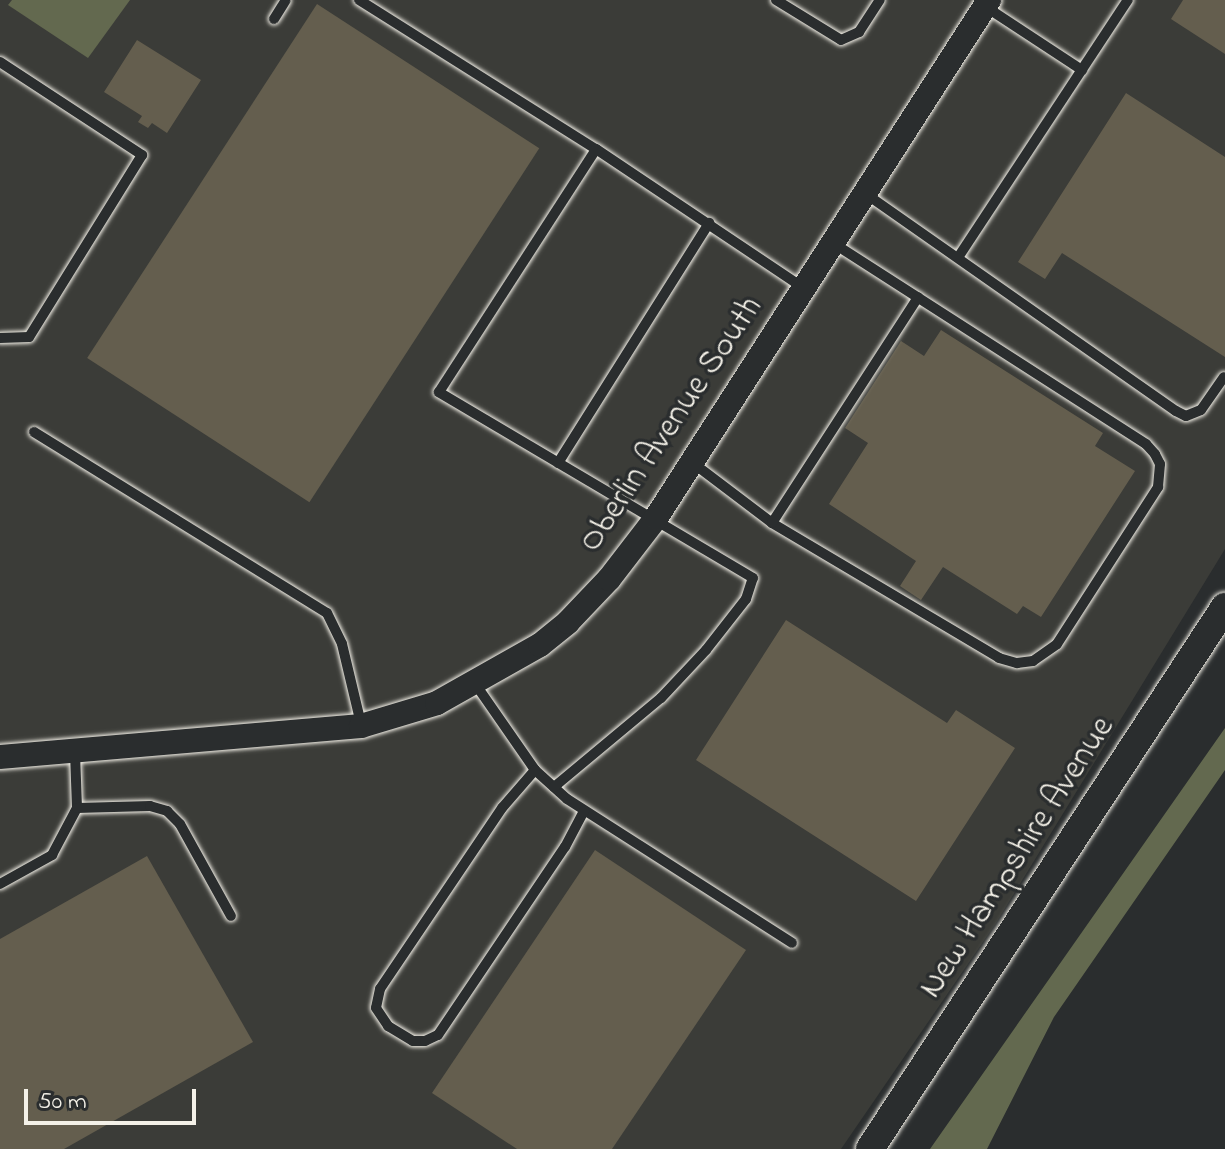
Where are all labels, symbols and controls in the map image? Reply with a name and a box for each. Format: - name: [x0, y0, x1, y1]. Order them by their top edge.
- street label: Oberlin Avenue South: [571, 289, 773, 561]
- street label: New Hampshire Avenue: [912, 710, 1124, 1006]
- scale bar: [28, 1073, 200, 1123]
- text: 50 m: [38, 1085, 87, 1120]

